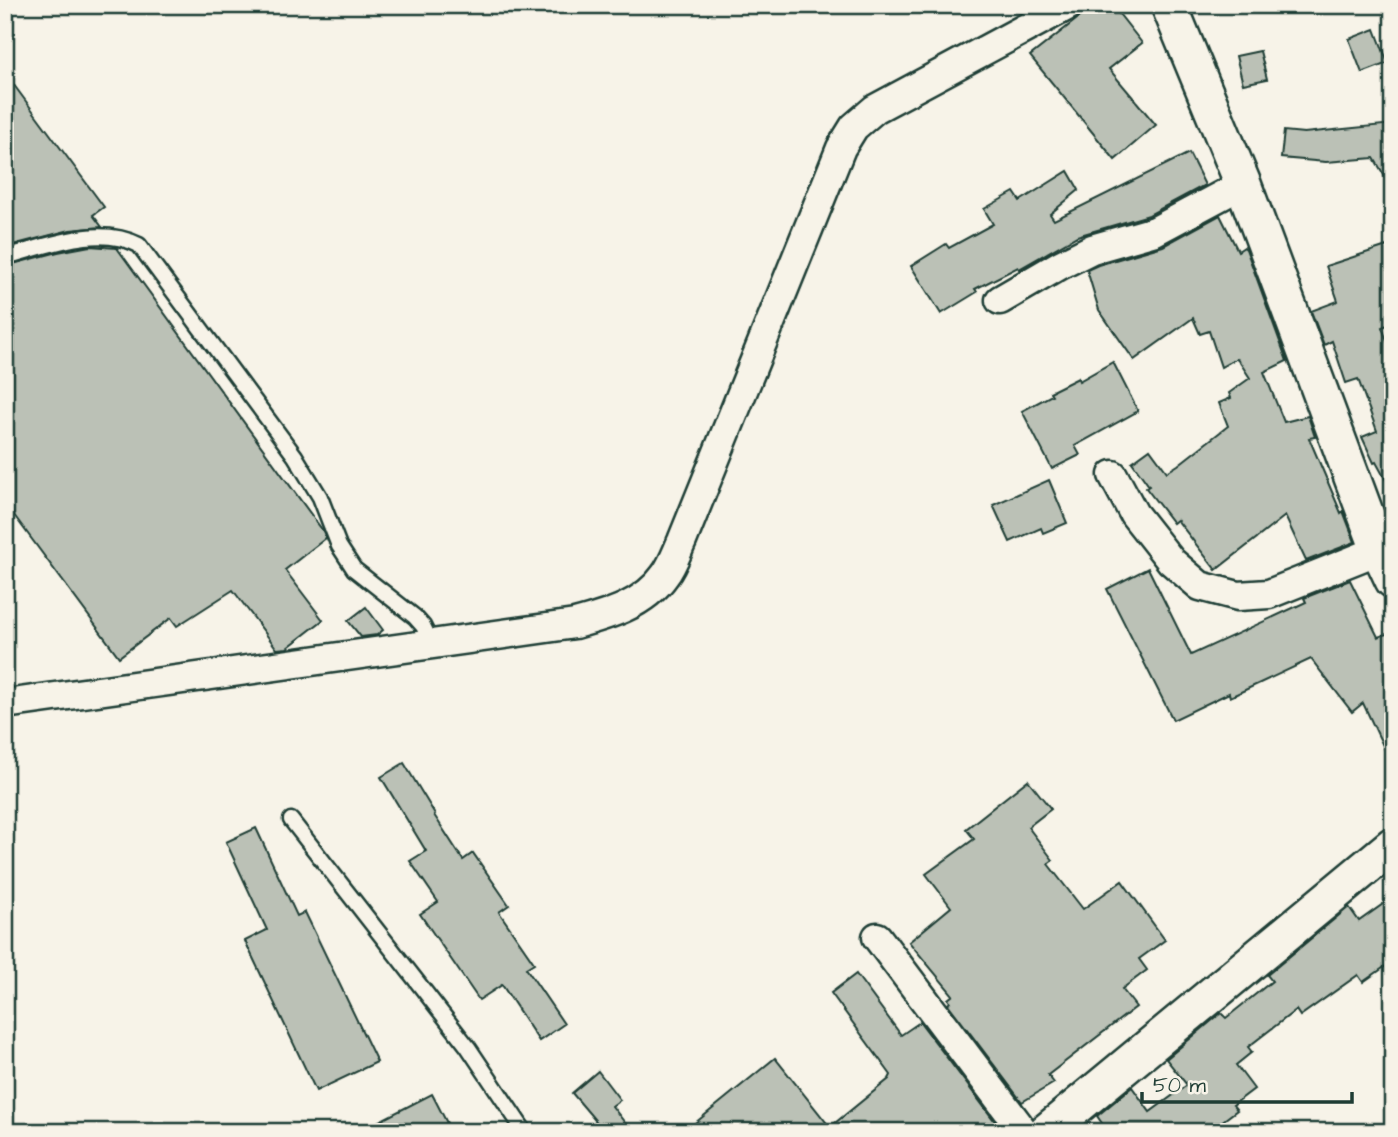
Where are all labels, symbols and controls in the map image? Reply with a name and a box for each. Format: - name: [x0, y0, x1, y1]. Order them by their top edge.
- scale bar: [1142, 1060, 1352, 1104]
- text: 50 m: [1153, 1071, 1207, 1100]

